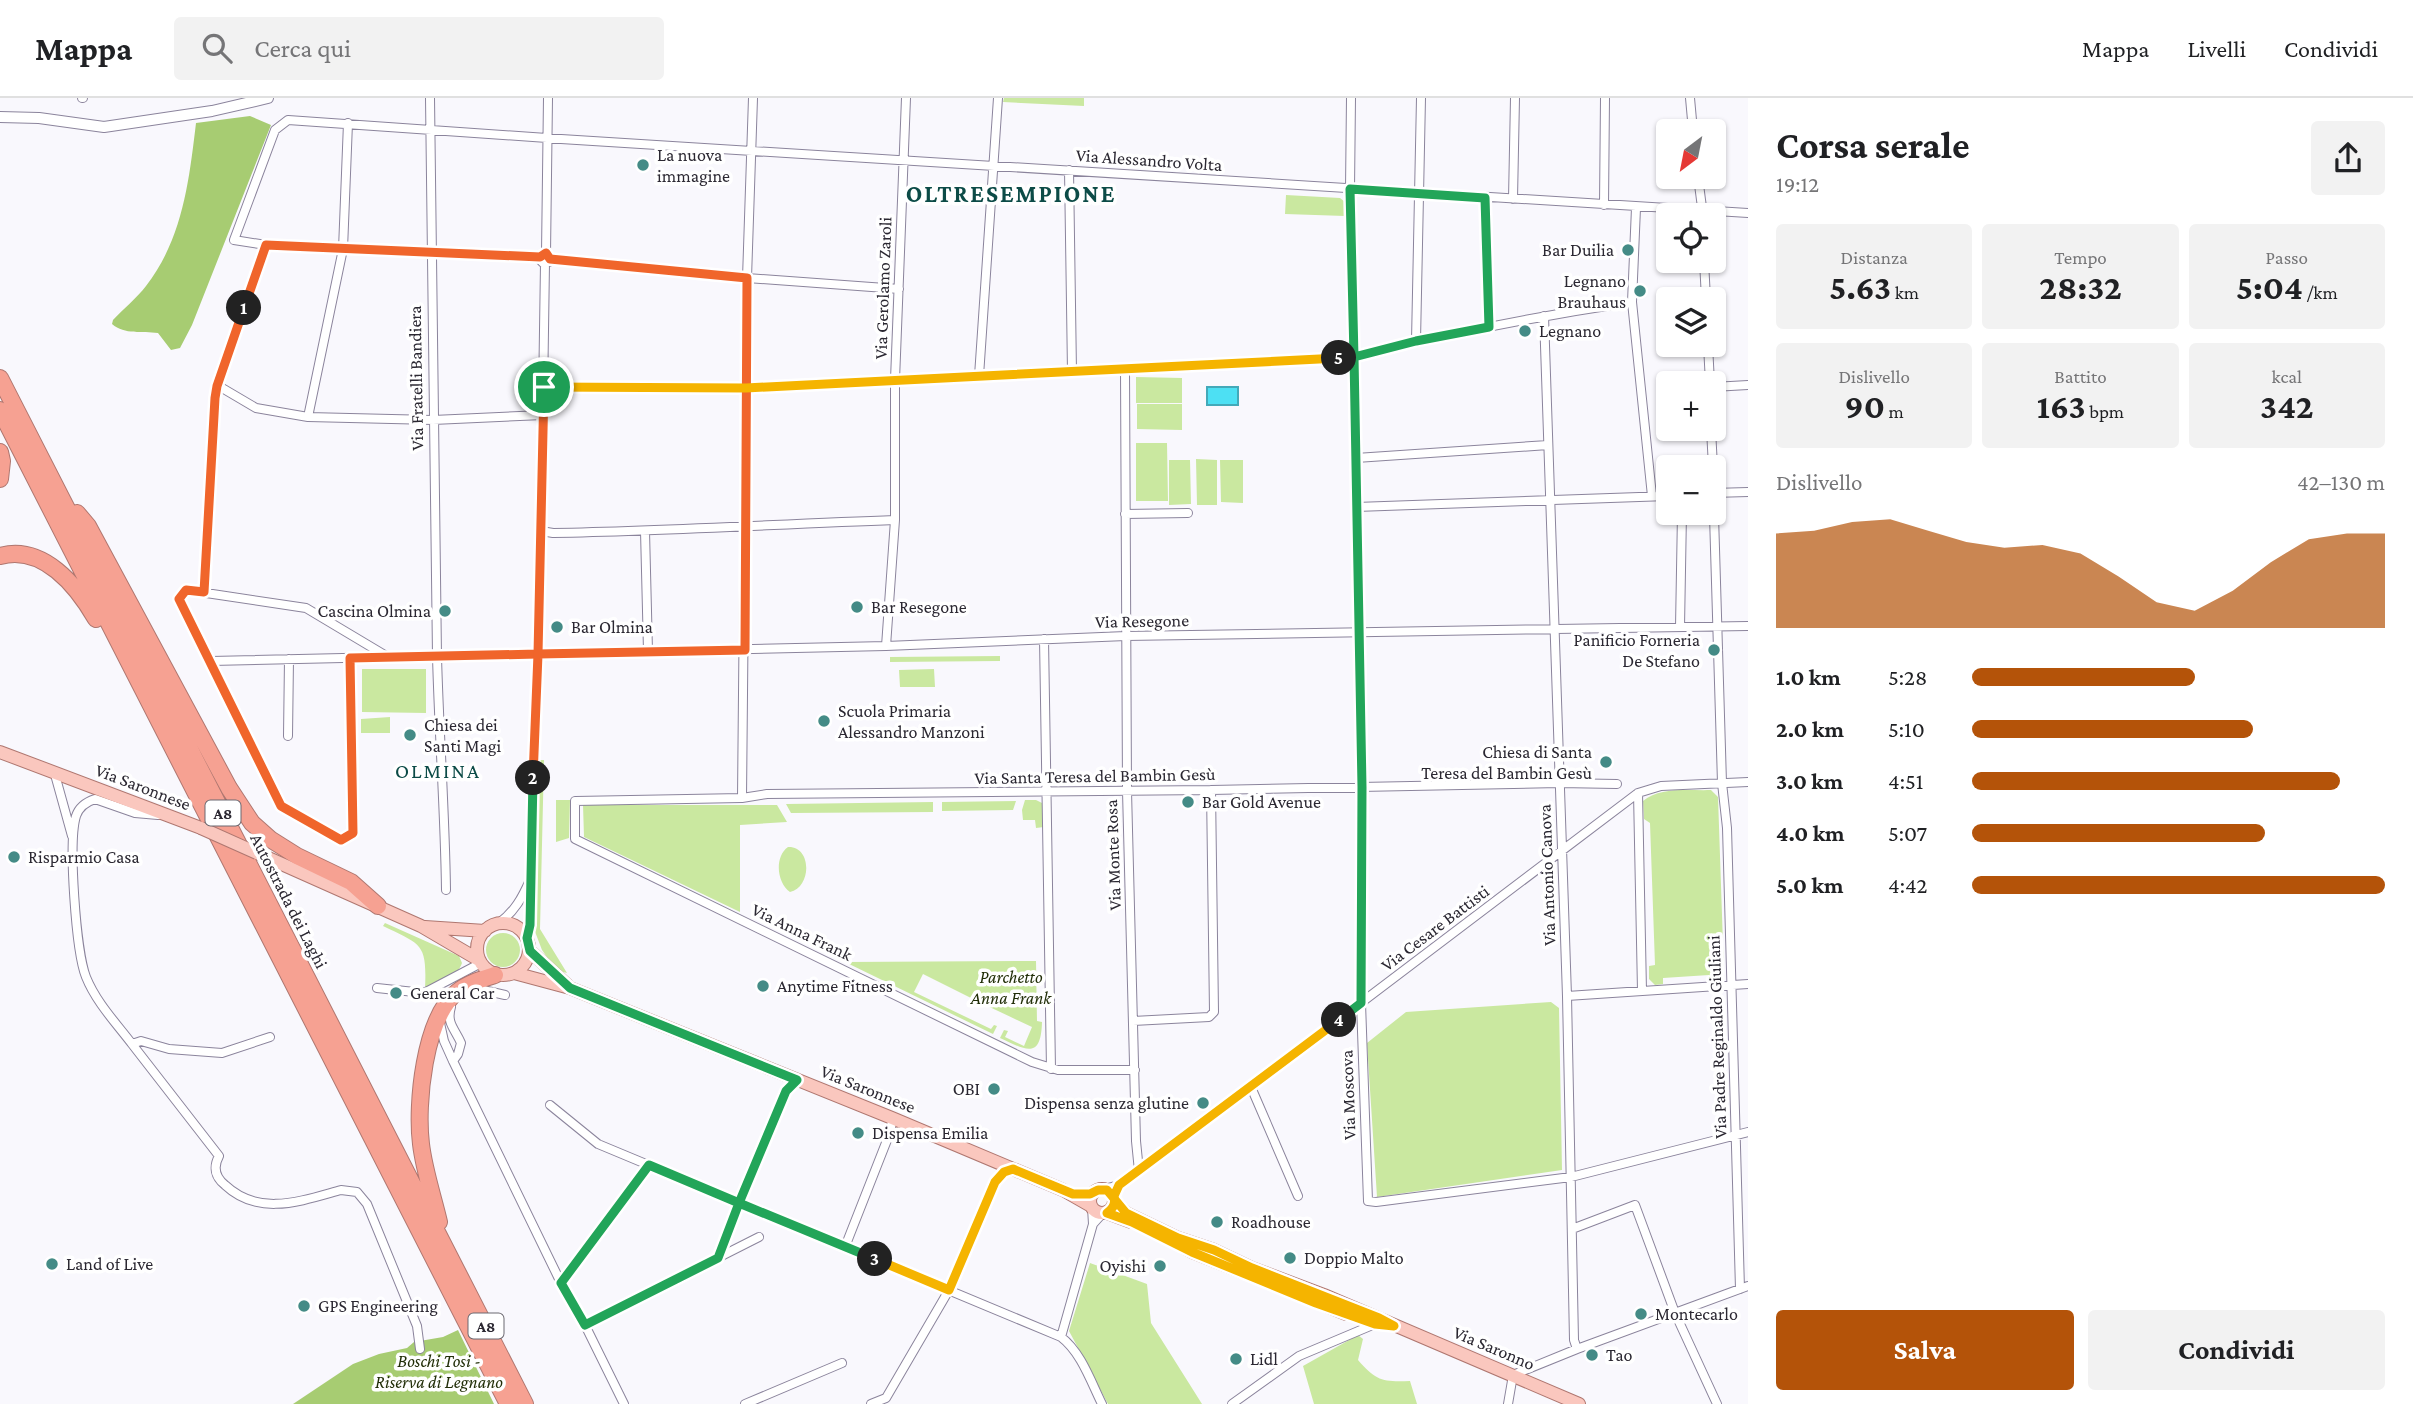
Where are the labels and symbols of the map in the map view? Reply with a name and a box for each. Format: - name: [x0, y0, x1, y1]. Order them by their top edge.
- north arrow: [1656, 119, 1726, 189]
- place label: La nuova immagine: [657, 145, 730, 186]
- street label: Via Alessandro Volta: [1075, 145, 1223, 175]
- marker: La nuova immagine: [635, 157, 651, 173]
- district label: OLTRESEMPIONE: [906, 180, 1116, 207]
- street label: Via Gerolamo Zaroli: [871, 216, 895, 360]
- place label: Bar Duilia: [1542, 240, 1614, 260]
- marker: Bar Duilia: [1620, 242, 1636, 258]
- place label: Legnano Brauhaus: [1558, 271, 1626, 312]
- marker: Legnano Brauhaus: [1632, 283, 1648, 299]
- pin: 1: [226, 290, 262, 326]
- street label: Via Fratelli Bandiera: [405, 305, 427, 451]
- place label: Legnano: [1539, 321, 1601, 341]
- marker: Legnano: [1517, 323, 1533, 339]
- pin: 5: [1322, 341, 1356, 376]
- pin: [514, 357, 574, 417]
- place label: Bar Resegone: [871, 597, 967, 617]
- marker: Bar Resegone: [849, 599, 865, 615]
- place label: Cascina Olmina: [318, 601, 431, 621]
- marker: Cascina Olmina: [437, 603, 453, 619]
- street label: Via Resegone: [1095, 610, 1189, 632]
- place label: Bar Olmina: [571, 617, 653, 637]
- marker: Bar Olmina: [549, 619, 565, 635]
- place label: Panificio Forneria De Stefano: [1574, 630, 1700, 671]
- marker: Panificio Forneria De Stefano: [1706, 642, 1722, 658]
- place label: Scuola Primaria Alessandro Manzoni: [838, 701, 985, 742]
- marker: Scuola Primaria Alessandro Manzoni: [816, 713, 832, 729]
- place label: Chiesa dei Santi Magi: [424, 715, 501, 756]
- marker: Chiesa dei Santi Magi: [402, 727, 418, 743]
- place label: Chiesa di Santa Teresa del Bambin Gesù: [1421, 742, 1592, 783]
- marker: Chiesa di Santa Teresa del Bambin Gesù: [1598, 754, 1614, 770]
- district label: OLMINA: [395, 759, 481, 783]
- street label: Via Saronnese: [93, 760, 193, 814]
- pin: 2: [516, 760, 550, 796]
- street label: Via Santa Teresa del Bambin Gesù: [974, 764, 1216, 788]
- place label: Bar Gold Avenue: [1202, 792, 1321, 812]
- marker: Bar Gold Avenue: [1180, 794, 1196, 810]
- street label: Via Monte Rosa: [1101, 799, 1125, 911]
- road number: A8: [206, 800, 241, 826]
- street label: Via Antonio Canova: [1535, 804, 1559, 946]
- street label: Autostrada dei Laghi: [246, 830, 332, 972]
- place label: Risparmio Casa: [28, 847, 140, 867]
- marker: Risparmio Casa: [6, 849, 22, 865]
- street label: Via Cesare Battisti: [1377, 881, 1493, 975]
- street label: Via Anna Frank: [749, 899, 856, 965]
- street label: Via Padre Reginaldo Giuliani: [1703, 935, 1731, 1139]
- park label: Parchetto Anna Frank: [970, 967, 1052, 1008]
- place label: Anytime Fitness: [777, 976, 893, 996]
- marker: Anytime Fitness: [755, 978, 771, 994]
- place label: General Car: [410, 983, 495, 1003]
- marker: General Car: [388, 985, 404, 1001]
- pin: 4: [1322, 1002, 1356, 1038]
- street label: Via Moscova: [1336, 1050, 1360, 1140]
- street label: Via Saronnese: [818, 1061, 918, 1117]
- place label: OBI: [953, 1079, 980, 1099]
- marker: OBI: [986, 1081, 1002, 1097]
- place label: Dispensa senza glutine: [1024, 1093, 1189, 1113]
- marker: Dispensa senza glutine: [1195, 1095, 1211, 1111]
- place label: Dispensa Emilia: [872, 1123, 988, 1143]
- marker: Dispensa Emilia: [850, 1125, 866, 1141]
- place label: Roadhouse: [1231, 1212, 1311, 1232]
- marker: Roadhouse: [1209, 1214, 1225, 1230]
- pin: 3: [858, 1242, 892, 1276]
- place label: Doppio Malto: [1304, 1248, 1404, 1268]
- marker: Doppio Malto: [1282, 1250, 1298, 1266]
- place label: Land of Live: [66, 1254, 153, 1274]
- marker: Land of Live: [44, 1256, 60, 1272]
- place label: Oyishi: [1099, 1256, 1146, 1276]
- marker: Oyishi: [1152, 1258, 1168, 1274]
- place label: GPS Engineering: [318, 1296, 438, 1316]
- marker: GPS Engineering: [296, 1298, 312, 1314]
- place label: Montecarlo: [1655, 1304, 1738, 1324]
- marker: Montecarlo: [1633, 1306, 1649, 1322]
- road number: A8: [468, 1314, 504, 1338]
- street label: Via Saronno: [1450, 1322, 1538, 1374]
- place label: Tao: [1606, 1345, 1633, 1365]
- marker: Tao: [1584, 1347, 1600, 1363]
- place label: Lidl: [1250, 1349, 1278, 1369]
- park label: Boschi Tosi - Riserva di Legnano: [375, 1351, 503, 1392]
- marker: Lidl: [1228, 1351, 1244, 1367]

